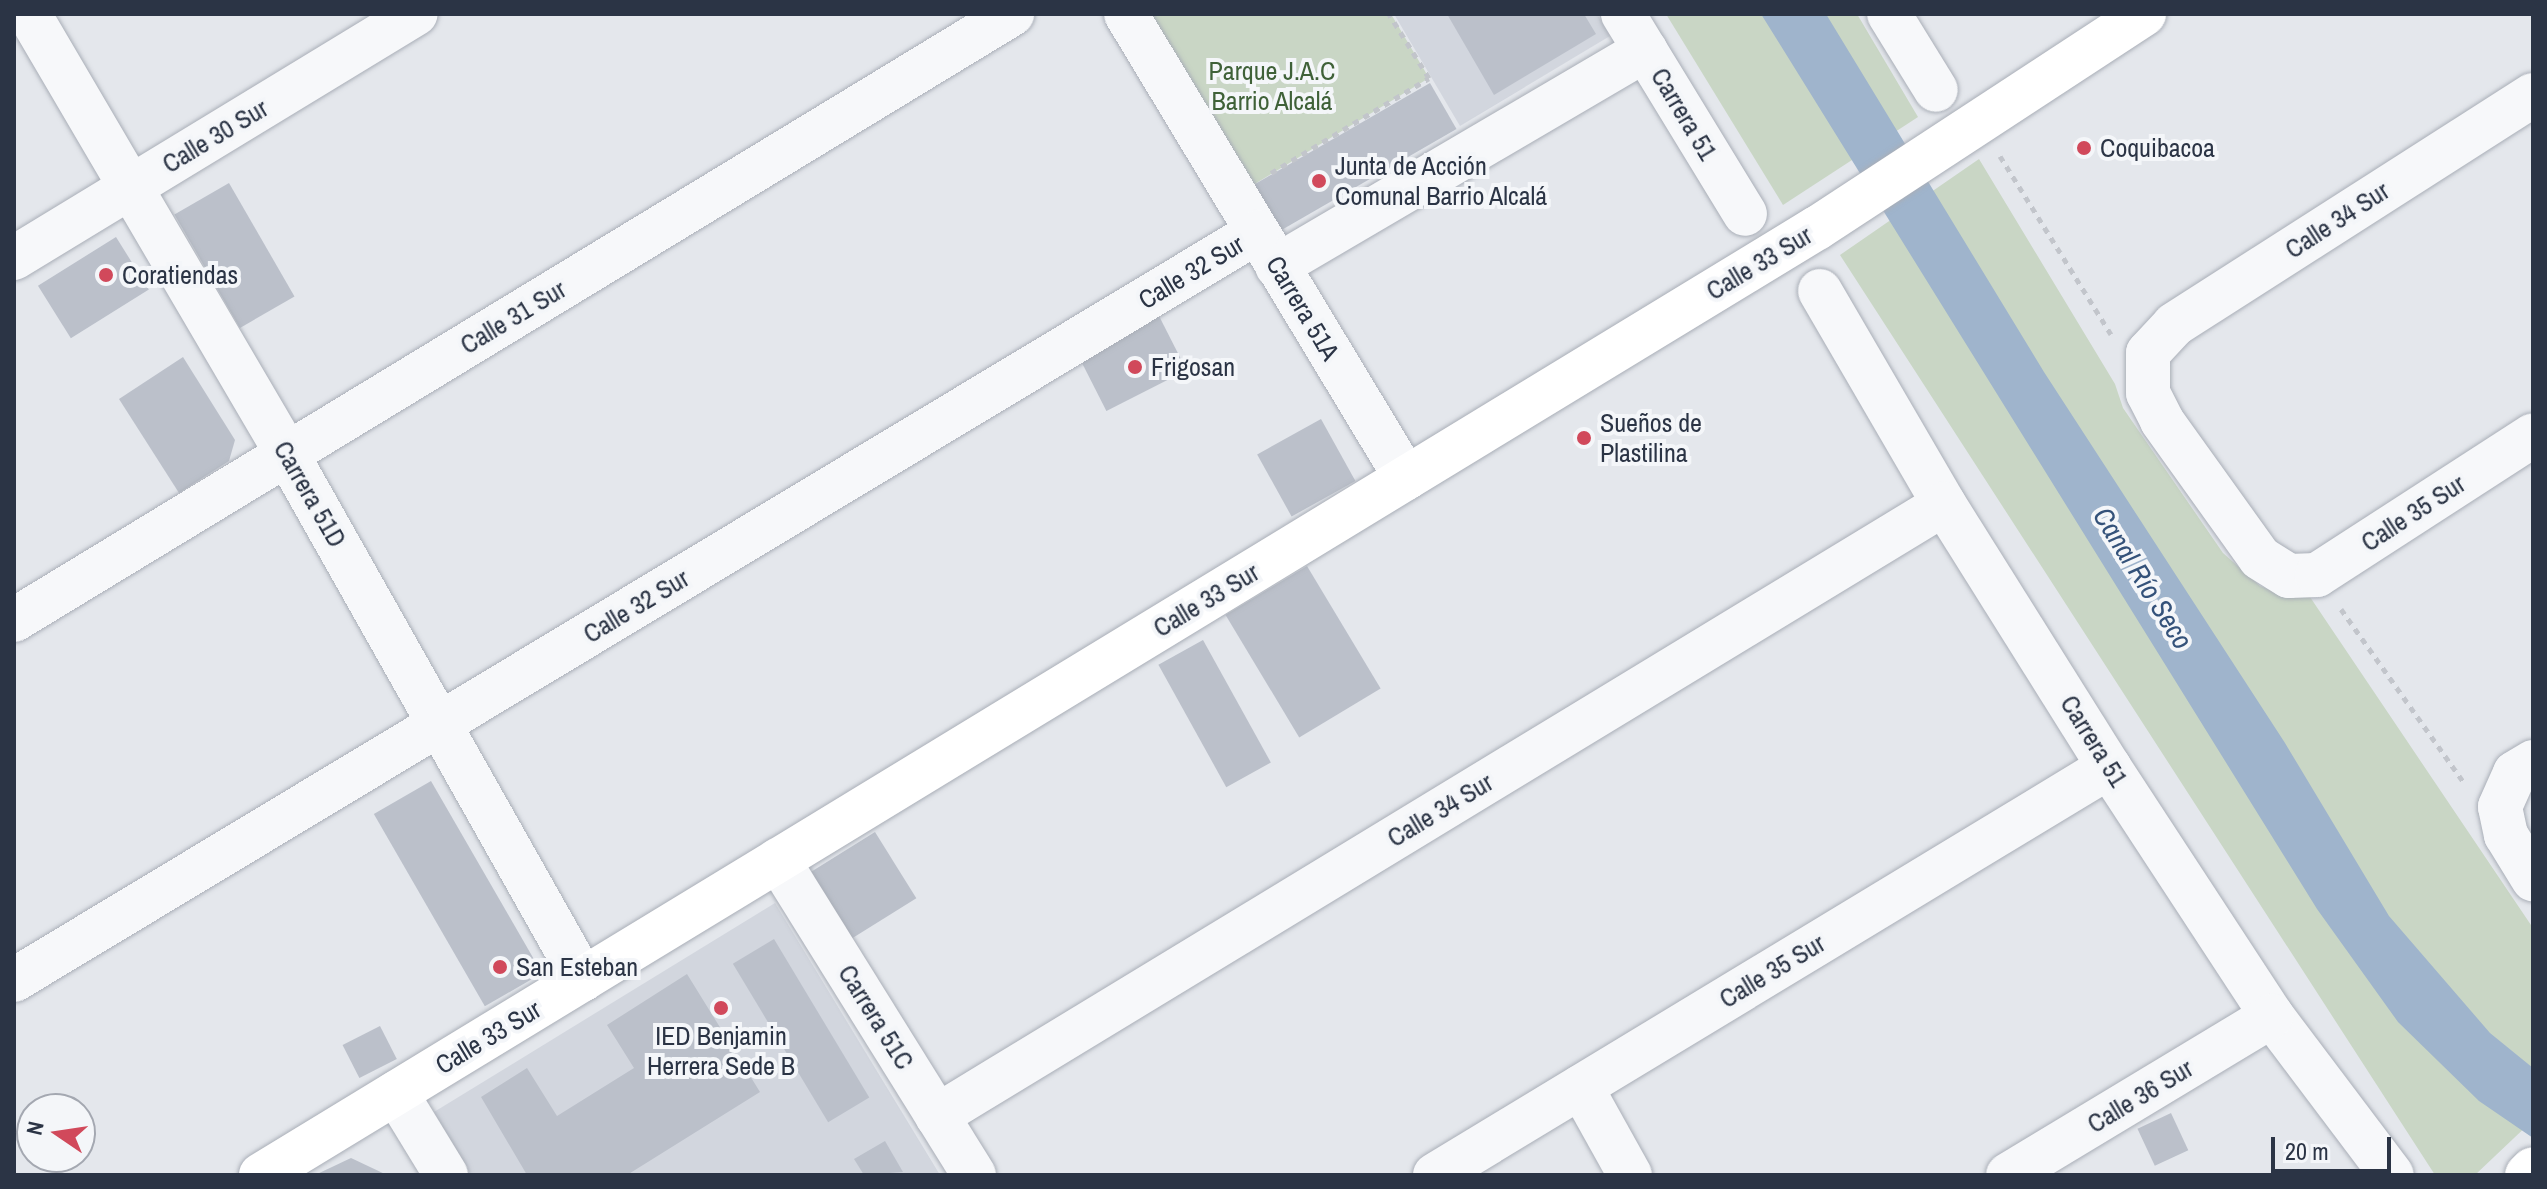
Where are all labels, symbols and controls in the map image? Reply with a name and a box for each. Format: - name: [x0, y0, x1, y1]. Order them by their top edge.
- park label: Parque J.A.C Barrio Alcalá: [1209, 55, 1335, 116]
- street label: Carrera 51: [1644, 62, 1724, 166]
- street label: Calle 30 Sur: [157, 92, 273, 180]
- place label: Coquibacoa: [2100, 132, 2215, 164]
- marker: Coquibacoa: [2075, 139, 2093, 157]
- place label: Junta de Acción Comunal Barrio Alcalá: [1335, 150, 1548, 212]
- marker: Junta de Acción Comunal Barrio Alcalá: [1310, 172, 1328, 190]
- street label: Calle 34 Sur: [2279, 175, 2395, 265]
- street label: Calle 33 Sur: [1701, 219, 1817, 307]
- street label: Calle 32 Sur: [1133, 228, 1249, 316]
- street label: Carrera 51A: [1260, 250, 1346, 366]
- place label: Coratiendas: [122, 259, 238, 291]
- marker: Coratiendas: [97, 266, 115, 284]
- street label: Calle 31 Sur: [455, 273, 571, 361]
- place label: Frigosan: [1151, 351, 1235, 383]
- marker: Frigosan: [1126, 358, 1144, 376]
- place label: Sueños de Plastilina: [1600, 407, 1702, 468]
- marker: Sueños de Plastilina: [1575, 429, 1593, 447]
- street label: Carrera 51D: [267, 435, 353, 553]
- street label: Calle 35 Sur: [2355, 468, 2471, 558]
- water label: Canal Río Seco: [2086, 501, 2200, 655]
- street label: Calle 33 Sur: [1148, 556, 1264, 644]
- street label: Calle 32 Sur: [578, 562, 694, 650]
- street label: Carrera 51: [2054, 690, 2134, 792]
- street label: Calle 34 Sur: [1382, 766, 1498, 854]
- street label: Calle 35 Sur: [1714, 927, 1830, 1015]
- place label: San Esteban: [516, 951, 638, 983]
- marker: San Esteban: [491, 958, 509, 976]
- street label: Carrera 51C: [832, 959, 920, 1075]
- street label: Calle 33 Sur: [430, 993, 546, 1081]
- marker: IED Benjamin Herrera Sede B: [712, 999, 730, 1017]
- place label: IED Benjamin Herrera Sede B: [647, 1020, 795, 1082]
- street label: Calle 36 Sur: [2082, 1052, 2198, 1140]
- north arrow: [16, 1093, 96, 1173]
- text: N: [18, 1118, 51, 1138]
- scale bar: [2275, 1121, 2395, 1171]
- text: 20 m: [2285, 1135, 2329, 1167]

